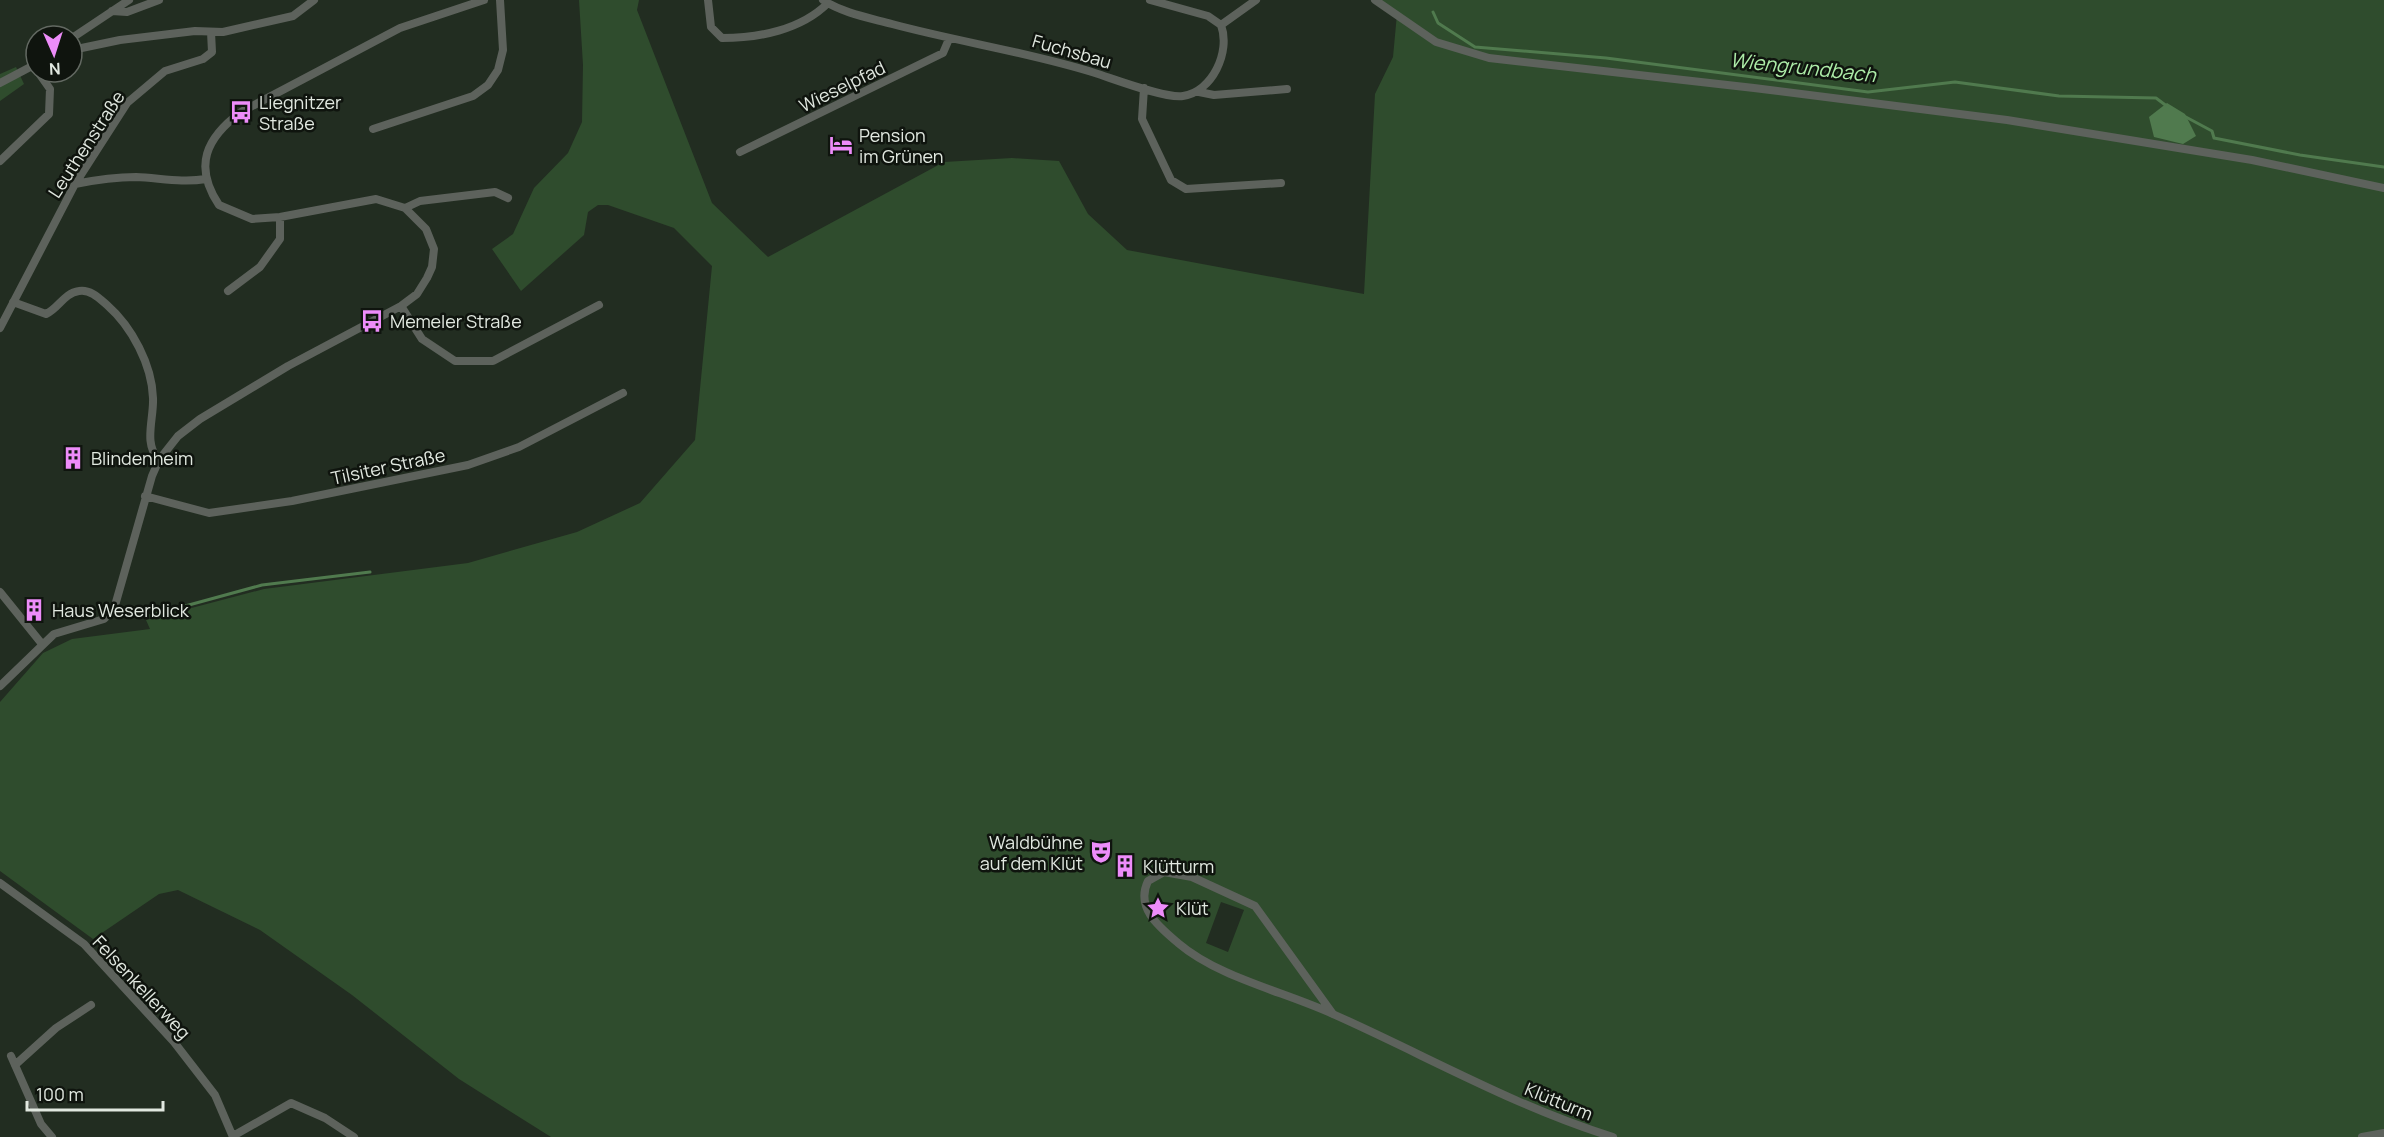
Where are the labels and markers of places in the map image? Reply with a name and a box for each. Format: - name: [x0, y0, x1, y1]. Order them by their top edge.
- place label: Liegnitzer Straße: [259, 90, 342, 135]
- bus stop icon: Liegnitzer Straße: [228, 99, 254, 125]
- place label: Pension im Grünen: [859, 123, 944, 168]
- hotel icon: Pension im Grünen: [828, 132, 854, 158]
- bus stop icon: Memeler Straße: [359, 308, 385, 334]
- place label: Memeler Straße: [390, 309, 522, 333]
- building icon: Blindenheim: [60, 445, 86, 471]
- place label: Blindenheim: [91, 446, 193, 470]
- building icon: Haus Weserblick: [21, 597, 47, 623]
- place label: Haus Weserblick: [52, 598, 190, 622]
- place label: Waldbühne auf dem Klüt: [980, 830, 1083, 875]
- theatre icon: Waldbühne auf dem Klüt: [1088, 839, 1114, 865]
- building icon: Klütturm: [1112, 853, 1138, 879]
- place label: Klütturm: [1143, 854, 1214, 878]
- place icon: Klüt: [1145, 895, 1171, 921]
- place label: Klüt: [1176, 896, 1209, 920]

